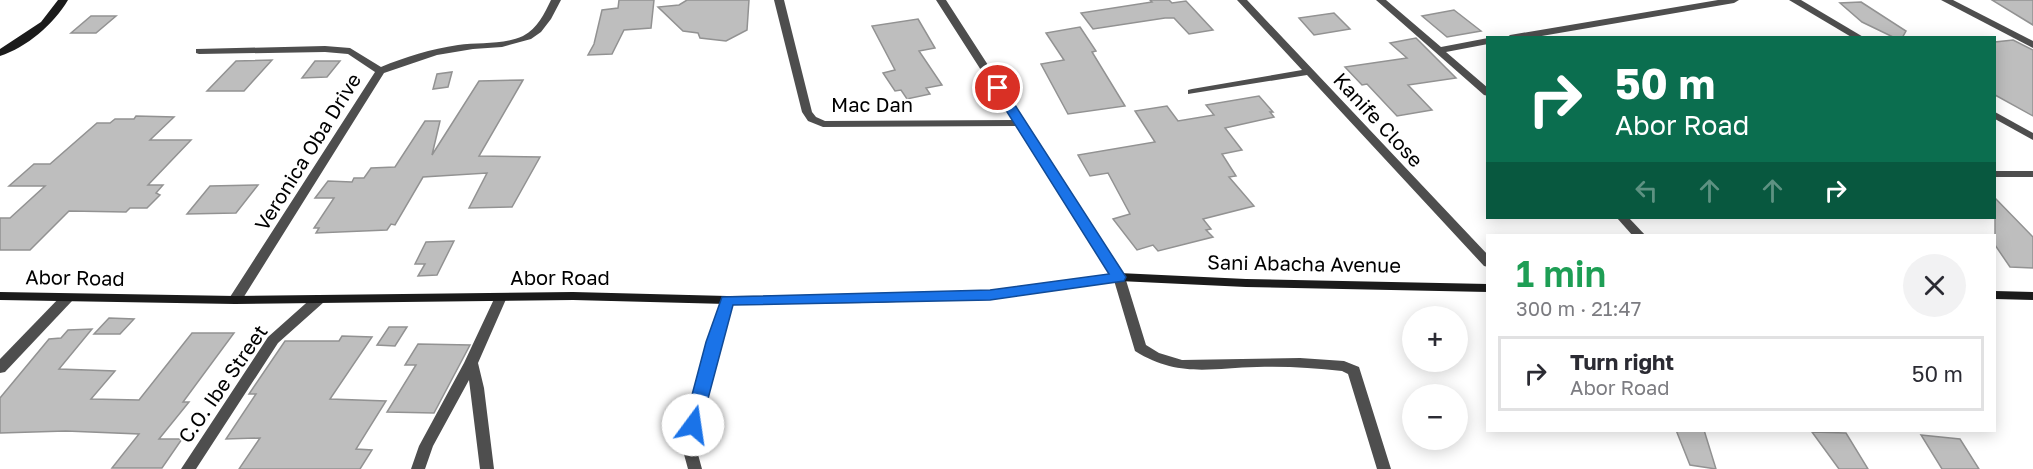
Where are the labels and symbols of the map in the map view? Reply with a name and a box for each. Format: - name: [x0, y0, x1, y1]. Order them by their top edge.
- pin: [972, 62, 1023, 113]
- street label: Kanife Close: [1329, 67, 1429, 171]
- street label: Veronica Oba Drive: [249, 68, 365, 235]
- street label: Mac Dan: [831, 92, 913, 116]
- street label: Sani Abacha Avenue: [1207, 249, 1401, 277]
- street label: Abor Road: [25, 264, 125, 290]
- street label: Abor Road: [510, 265, 610, 289]
- street label: C.O. Ibe Street: [173, 320, 272, 447]
- position arrow: [661, 393, 725, 457]

